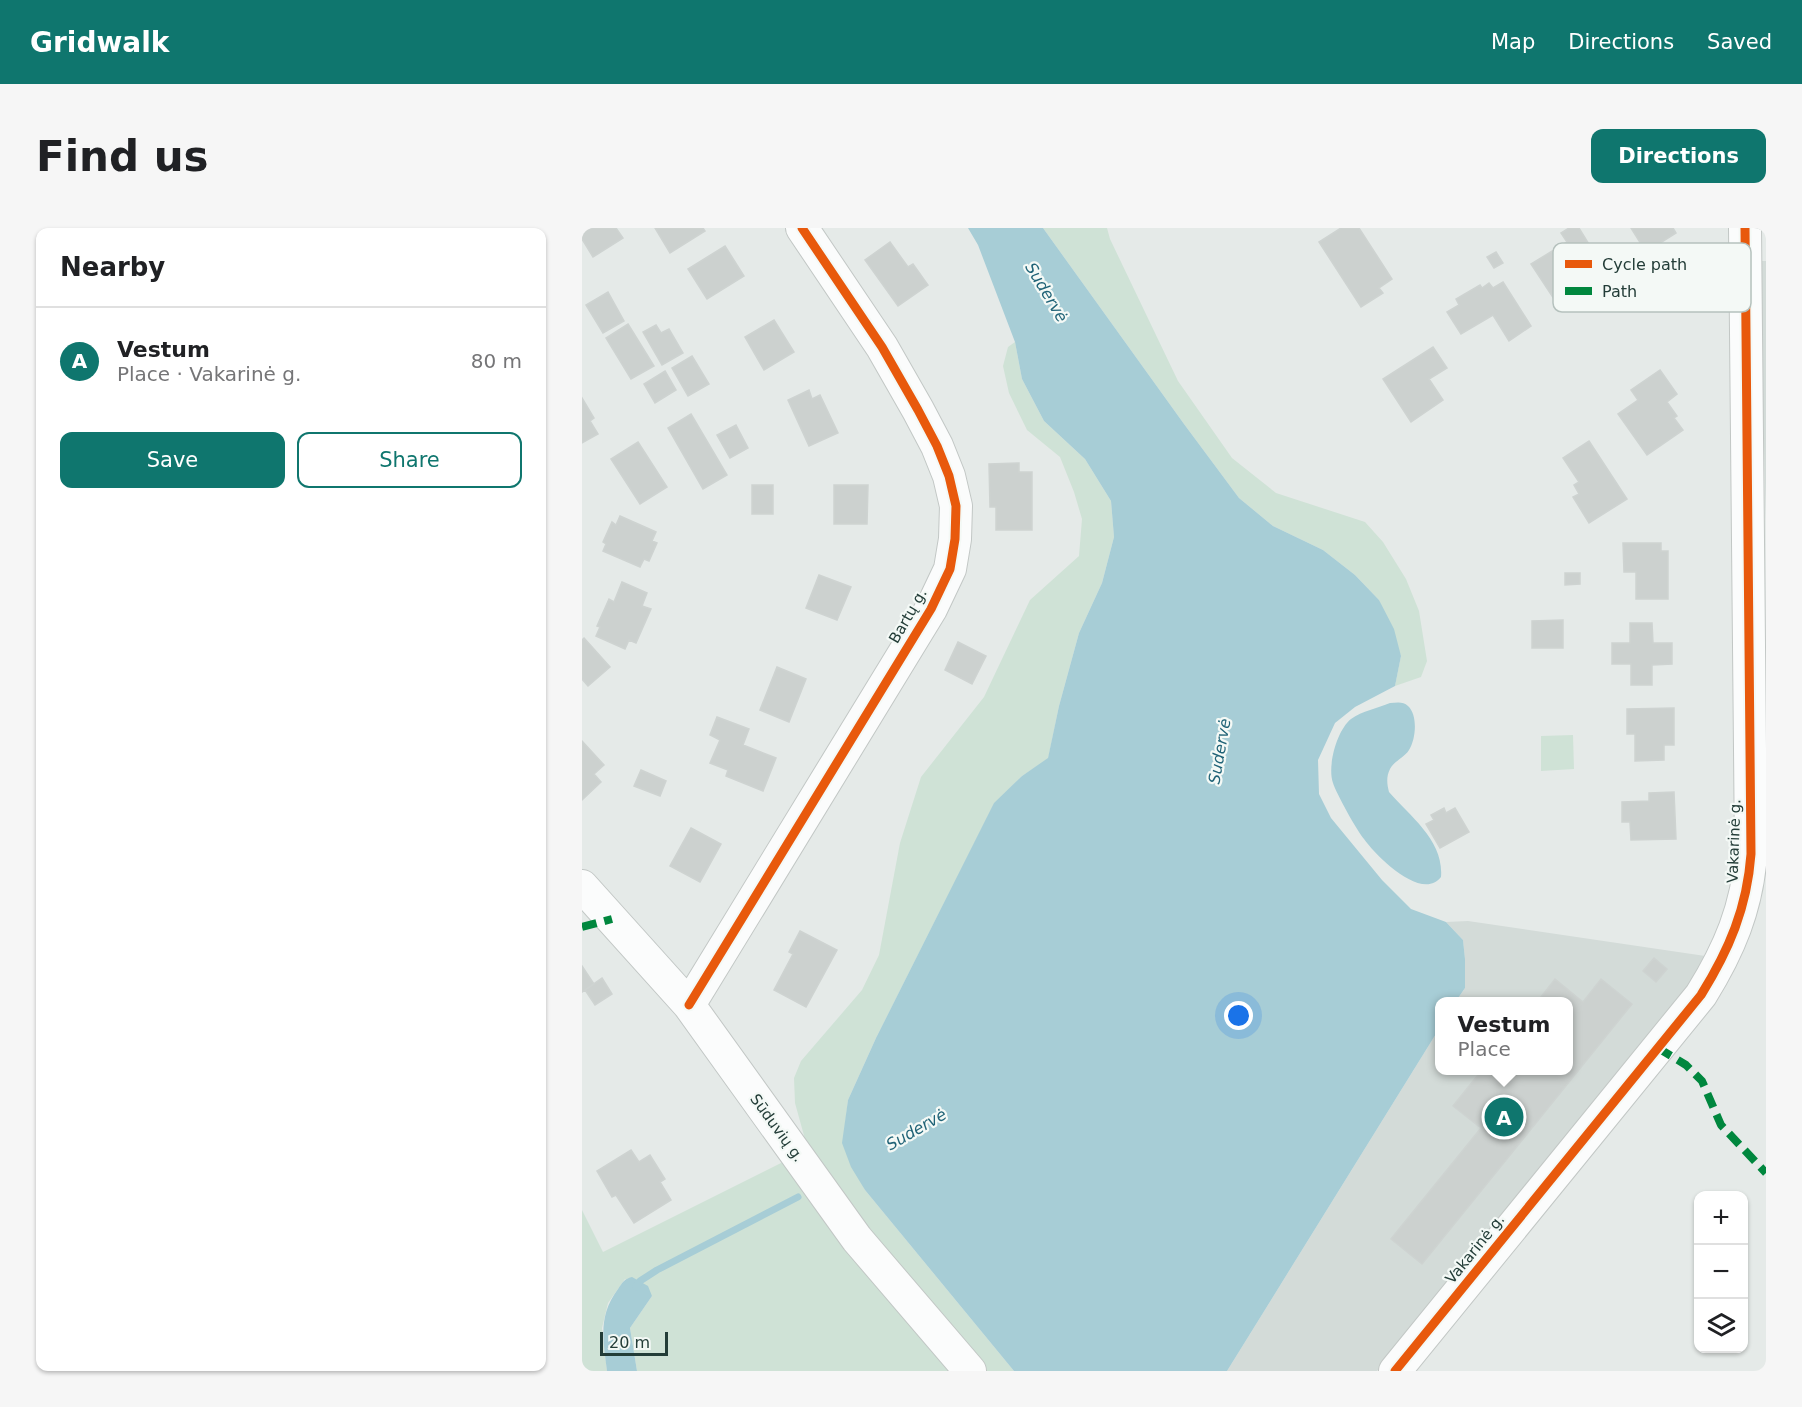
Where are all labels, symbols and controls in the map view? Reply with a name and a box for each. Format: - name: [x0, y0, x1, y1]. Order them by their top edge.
- text: Gridwalk: [30, 26, 169, 59]
- text: Map: [1491, 30, 1535, 54]
- text: Directions: [1568, 30, 1674, 54]
- text: Saved: [1707, 30, 1772, 54]
- button: Directions: [1591, 129, 1766, 183]
- text: Find us: [36, 132, 209, 181]
- legend: [1553, 243, 1751, 312]
- text: Nearby: [60, 252, 165, 282]
- text: Cycle path: [1602, 255, 1687, 274]
- water label: Sudervė: [1021, 259, 1072, 326]
- text: Path: [1602, 282, 1637, 301]
- text: Vestum: [117, 337, 210, 362]
- text: A: [72, 349, 87, 373]
- text: 80 m: [471, 349, 522, 373]
- text: Place · Vakarinė g.: [117, 362, 301, 386]
- button: Save: [60, 432, 285, 488]
- button: Share: [297, 432, 522, 488]
- street label: Bartų g.: [885, 585, 931, 647]
- water label: Sudervė: [1204, 717, 1235, 785]
- street label: Vakarinė g.: [1724, 799, 1744, 883]
- popup: [1435, 997, 1573, 1075]
- your location: [1224, 1001, 1253, 1030]
- text: Vestum: [1458, 1012, 1550, 1037]
- text: Place: [1458, 1037, 1511, 1061]
- street label: Sūduvių g.: [746, 1090, 808, 1166]
- pin: A: [1484, 1094, 1524, 1140]
- water label: Sudervė: [883, 1105, 950, 1154]
- map controls: [1694, 1191, 1748, 1353]
- button: +: [1694, 1191, 1748, 1245]
- street label: Vakarinė g.: [1442, 1211, 1508, 1287]
- button: −: [1694, 1245, 1748, 1299]
- button: layers: [1694, 1299, 1748, 1353]
- scale bar: [600, 1329, 668, 1356]
- text: 20 m: [609, 1333, 650, 1352]

